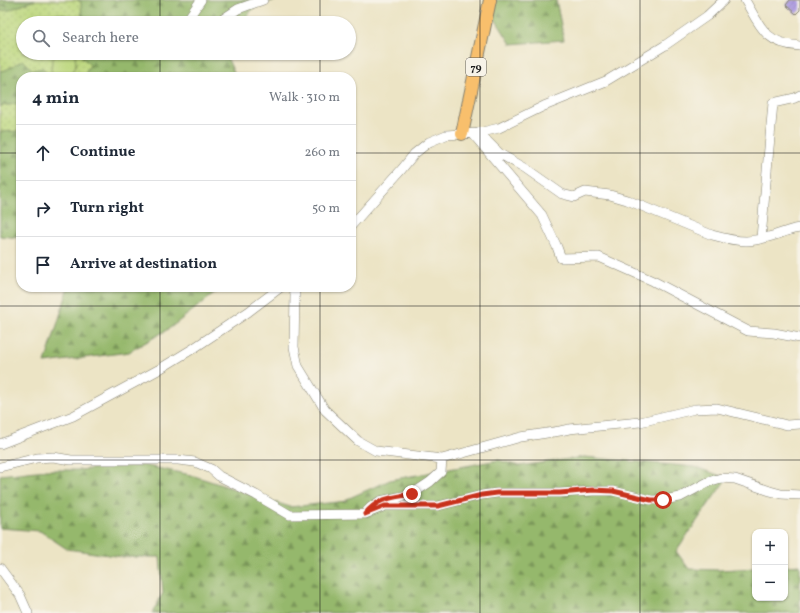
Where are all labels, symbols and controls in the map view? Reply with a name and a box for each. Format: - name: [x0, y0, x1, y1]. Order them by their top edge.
- search box: [16, 16, 356, 60]
- icon: search: [30, 27, 52, 49]
- text: Search here: [62, 28, 139, 49]
- road number: 79: [466, 58, 486, 76]
- text: 4 min: [32, 87, 79, 110]
- text: Walk · 310 m: [269, 89, 340, 107]
- icon: ahead: [32, 142, 54, 164]
- text: Continue: [70, 142, 135, 163]
- text: 260 m: [305, 144, 340, 162]
- icon: right: [32, 198, 54, 220]
- text: Turn right: [70, 198, 144, 219]
- text: 50 m: [312, 200, 340, 218]
- icon: arrive: [32, 254, 54, 276]
- text: Arrive at destination: [70, 254, 217, 275]
- route end: [403, 485, 421, 503]
- route start: [654, 491, 672, 509]
- map controls: [752, 529, 788, 601]
- button: +: [752, 529, 788, 565]
- button: −: [752, 565, 788, 601]

